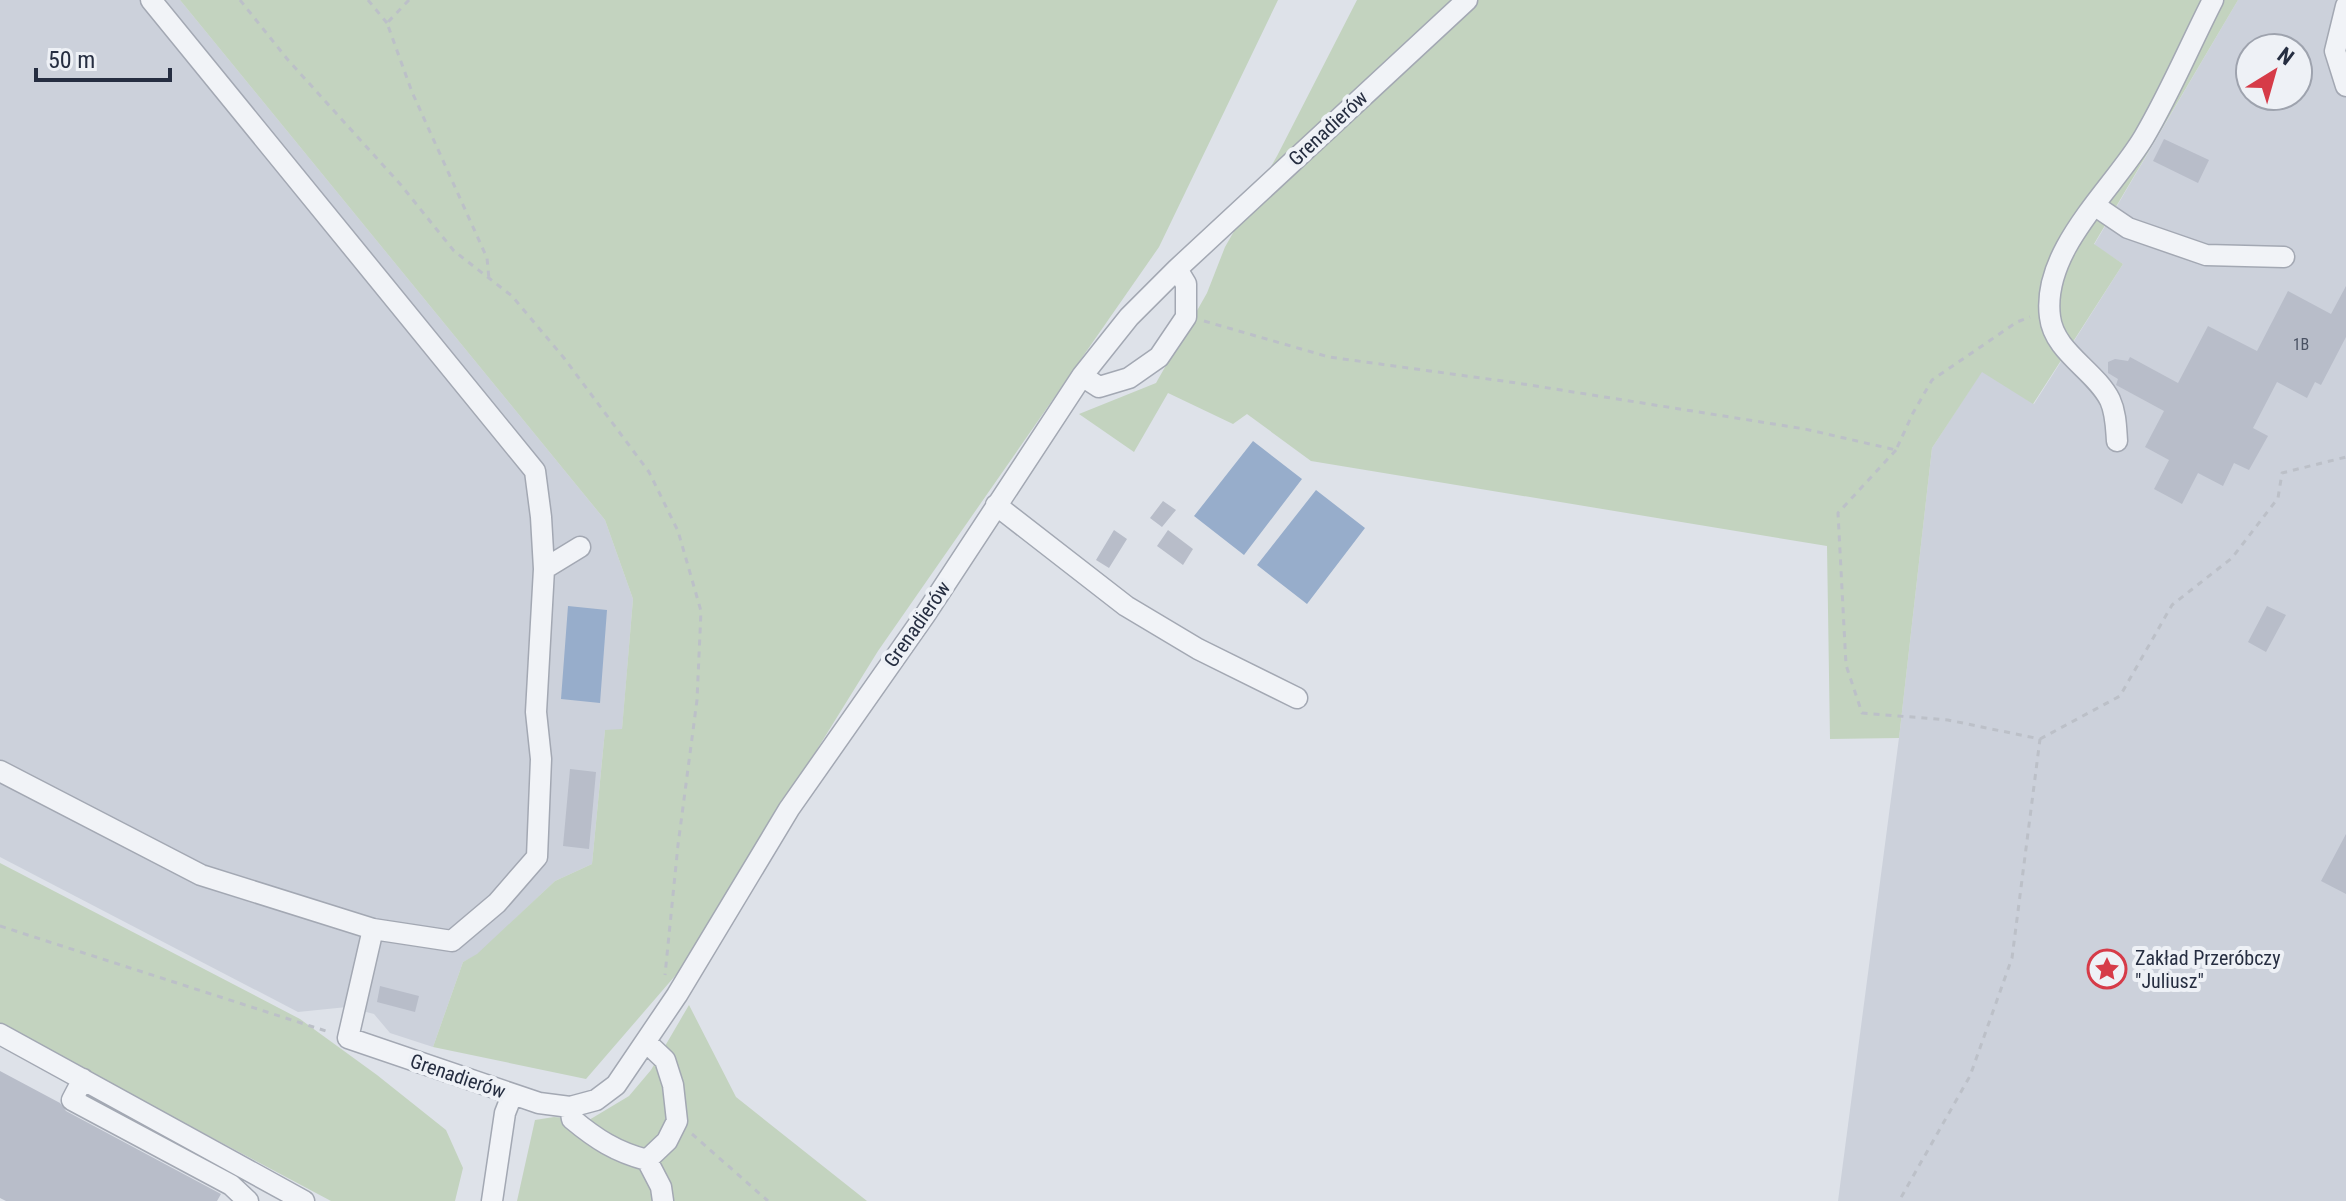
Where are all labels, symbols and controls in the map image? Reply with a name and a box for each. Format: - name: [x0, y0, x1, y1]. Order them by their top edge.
- scale bar: [36, 32, 170, 82]
- north arrow: [2234, 32, 2314, 112]
- text: N: [2273, 42, 2299, 70]
- text: 50 m: [48, 46, 95, 74]
- street label: Grenadierów: [1284, 85, 1372, 171]
- house number: 1B: [2293, 335, 2309, 354]
- street label: Grenadierów: [879, 576, 955, 672]
- place label: Zakład Przeróbczy "Juliusz": [2135, 946, 2280, 993]
- place icon: Zakład Przeróbczy "Juliusz": [2086, 948, 2128, 990]
- street label: Grenadierów: [407, 1049, 509, 1103]

